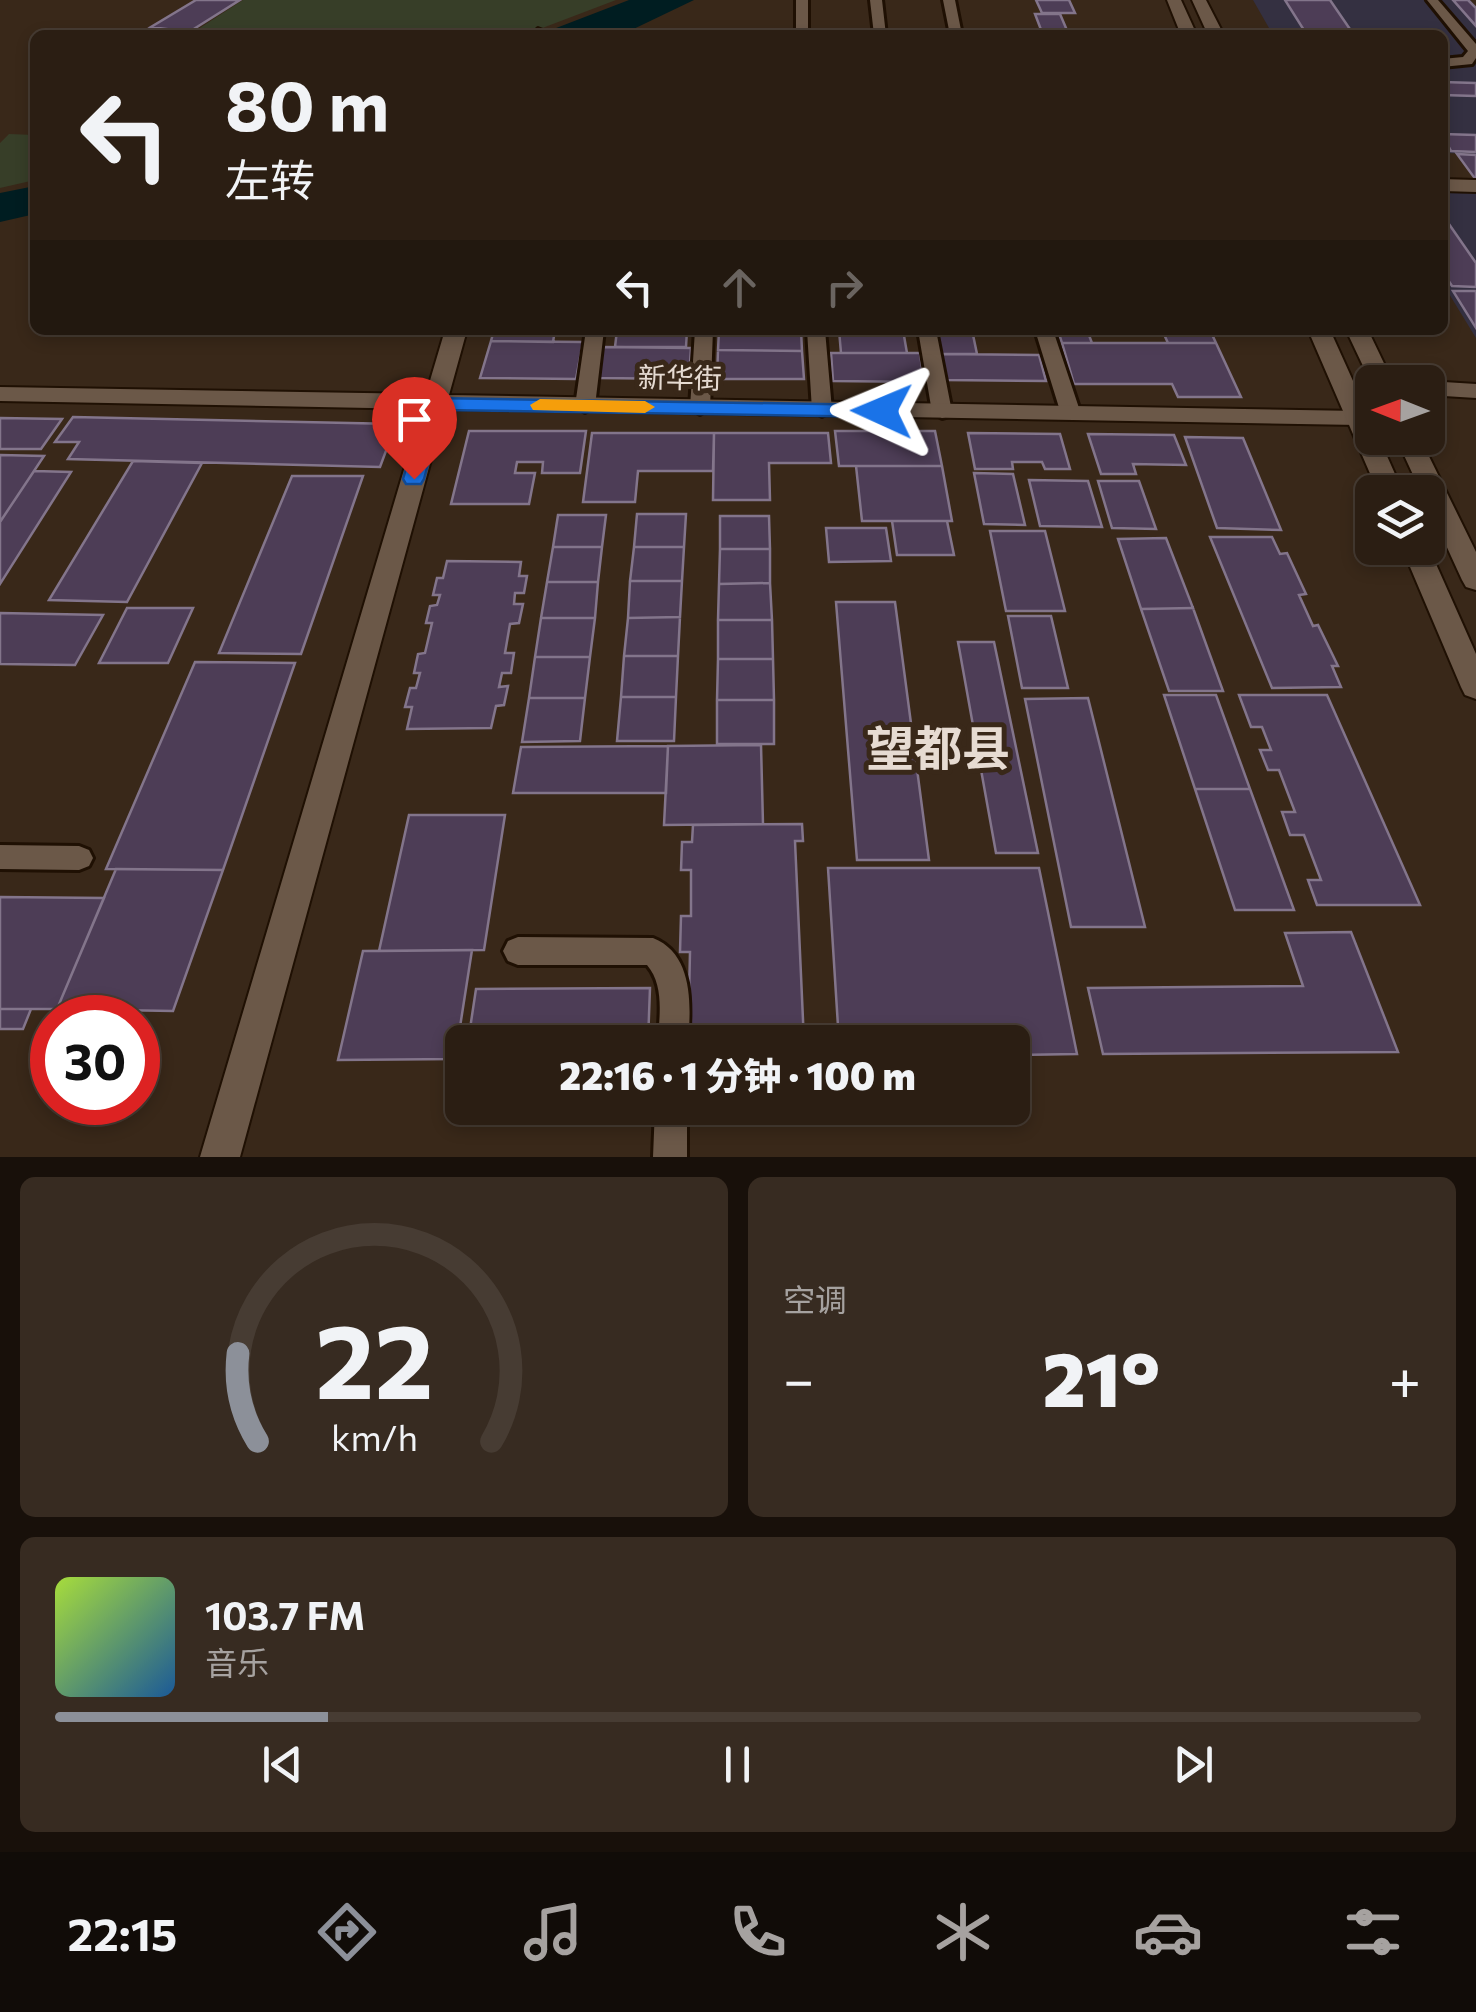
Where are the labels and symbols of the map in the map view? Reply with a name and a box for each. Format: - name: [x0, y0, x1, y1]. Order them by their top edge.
- street label: 新华街: [638, 359, 722, 395]
- position arrow: [830, 359, 934, 463]
- north arrow: [1355, 365, 1445, 455]
- pin: [372, 377, 457, 480]
- district label: 望都县: [866, 717, 1010, 776]
- speed limit sign: 30: [30, 995, 160, 1125]

